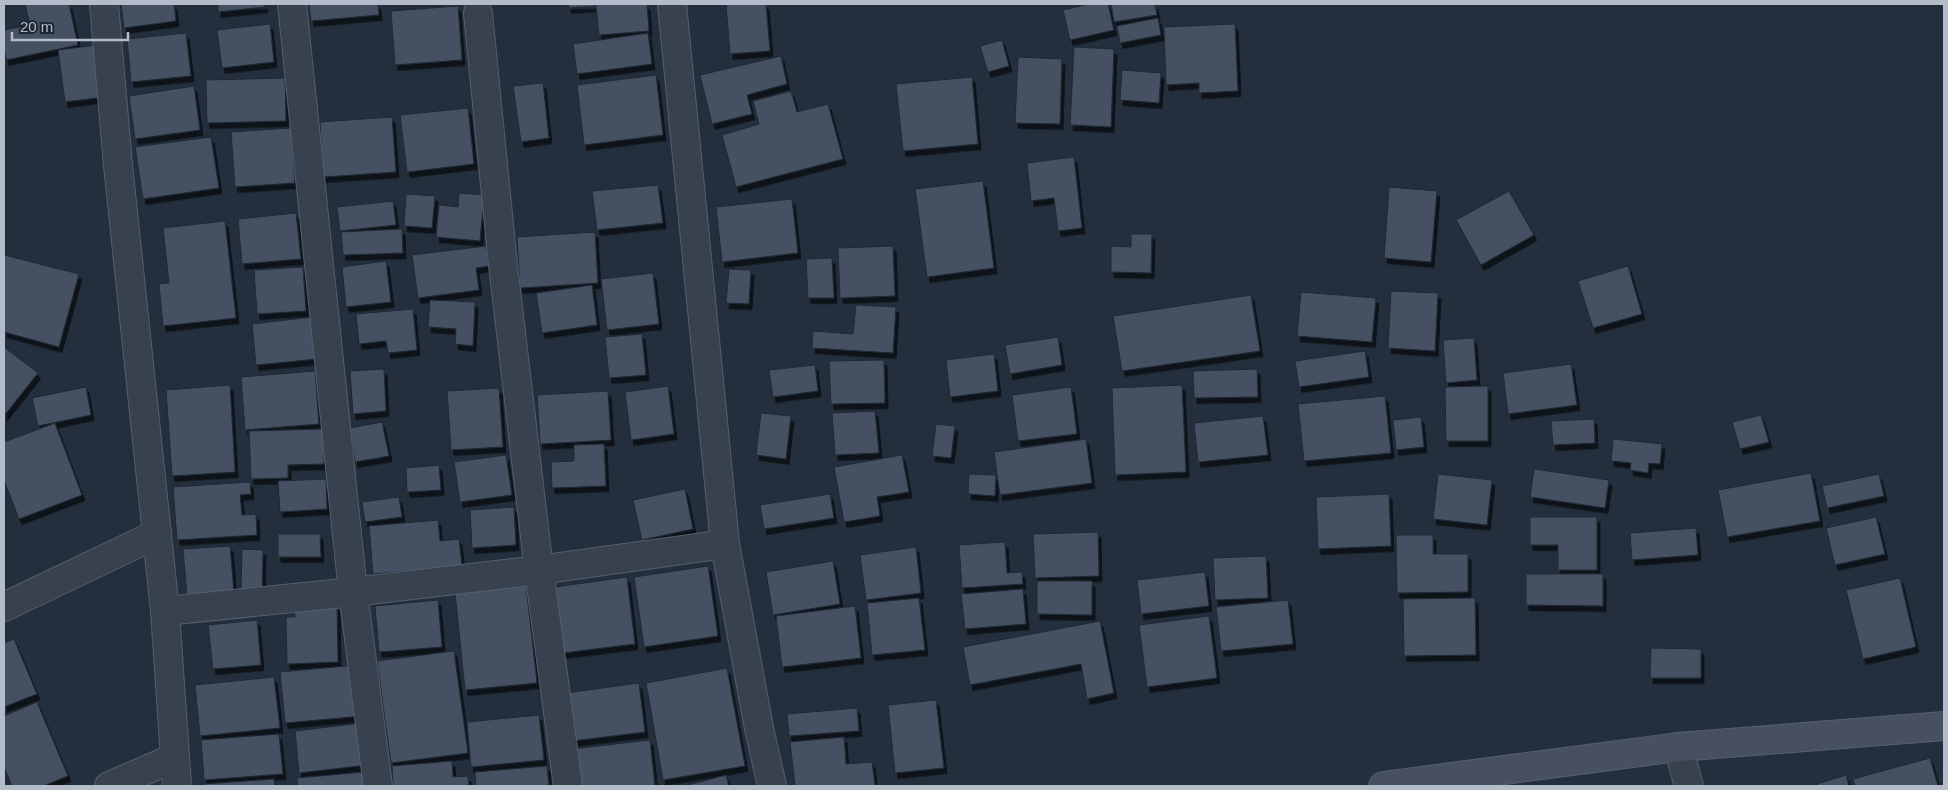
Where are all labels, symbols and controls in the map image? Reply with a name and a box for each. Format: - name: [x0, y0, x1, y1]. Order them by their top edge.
- scale bar: [12, 10, 129, 42]
- text: 20 m: [20, 18, 53, 35]

